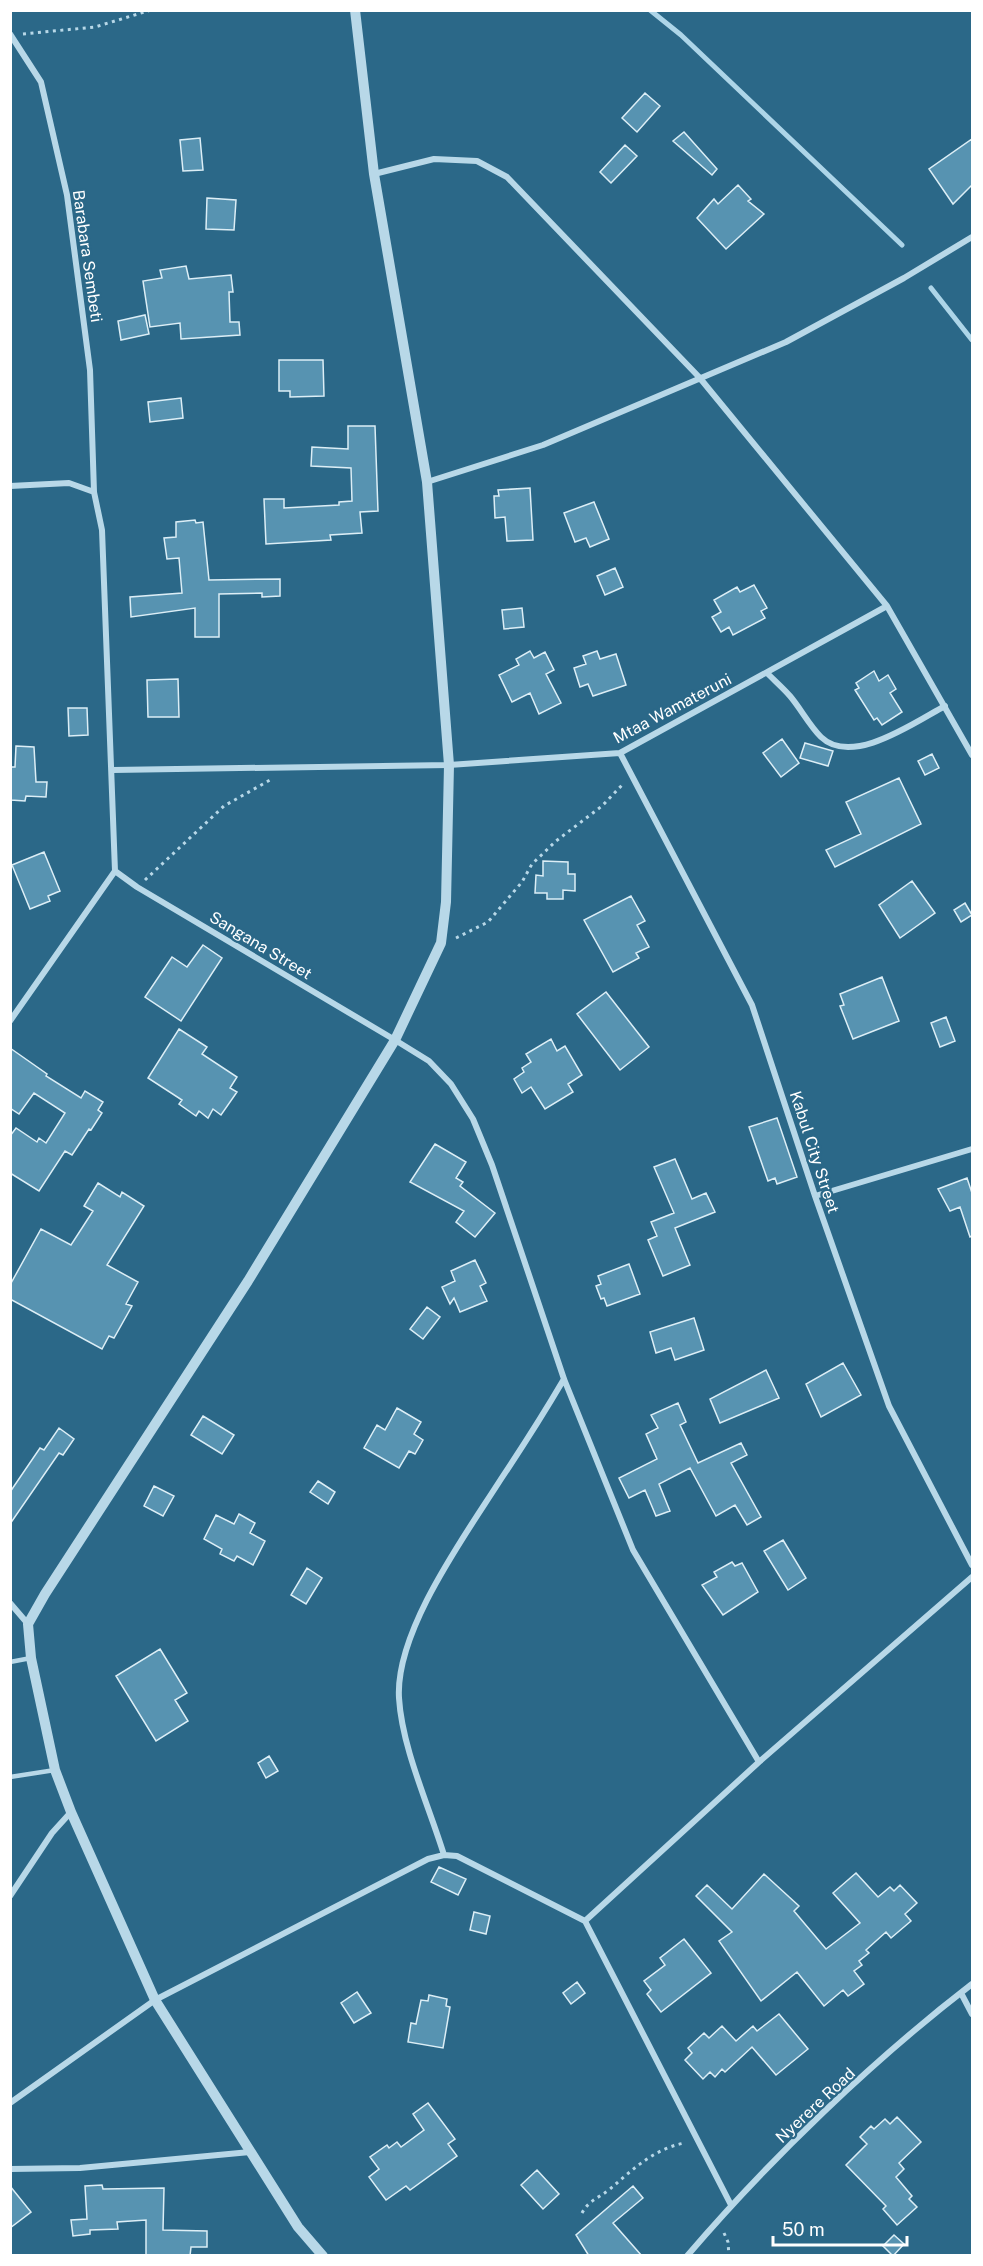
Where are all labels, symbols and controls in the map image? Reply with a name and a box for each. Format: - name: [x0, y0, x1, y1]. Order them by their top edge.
- street label: Barabara Sembeti: [69, 189, 106, 323]
- street label: Mtaa Wamateruni: [610, 669, 735, 748]
- street label: Sangana Street: [206, 907, 315, 983]
- street label: Kabul City Street: [786, 1089, 843, 1216]
- street label: Nyerere Road: [772, 2064, 859, 2147]
- scale bar: [773, 2209, 906, 2247]
- text: 50 m: [782, 2219, 825, 2240]

